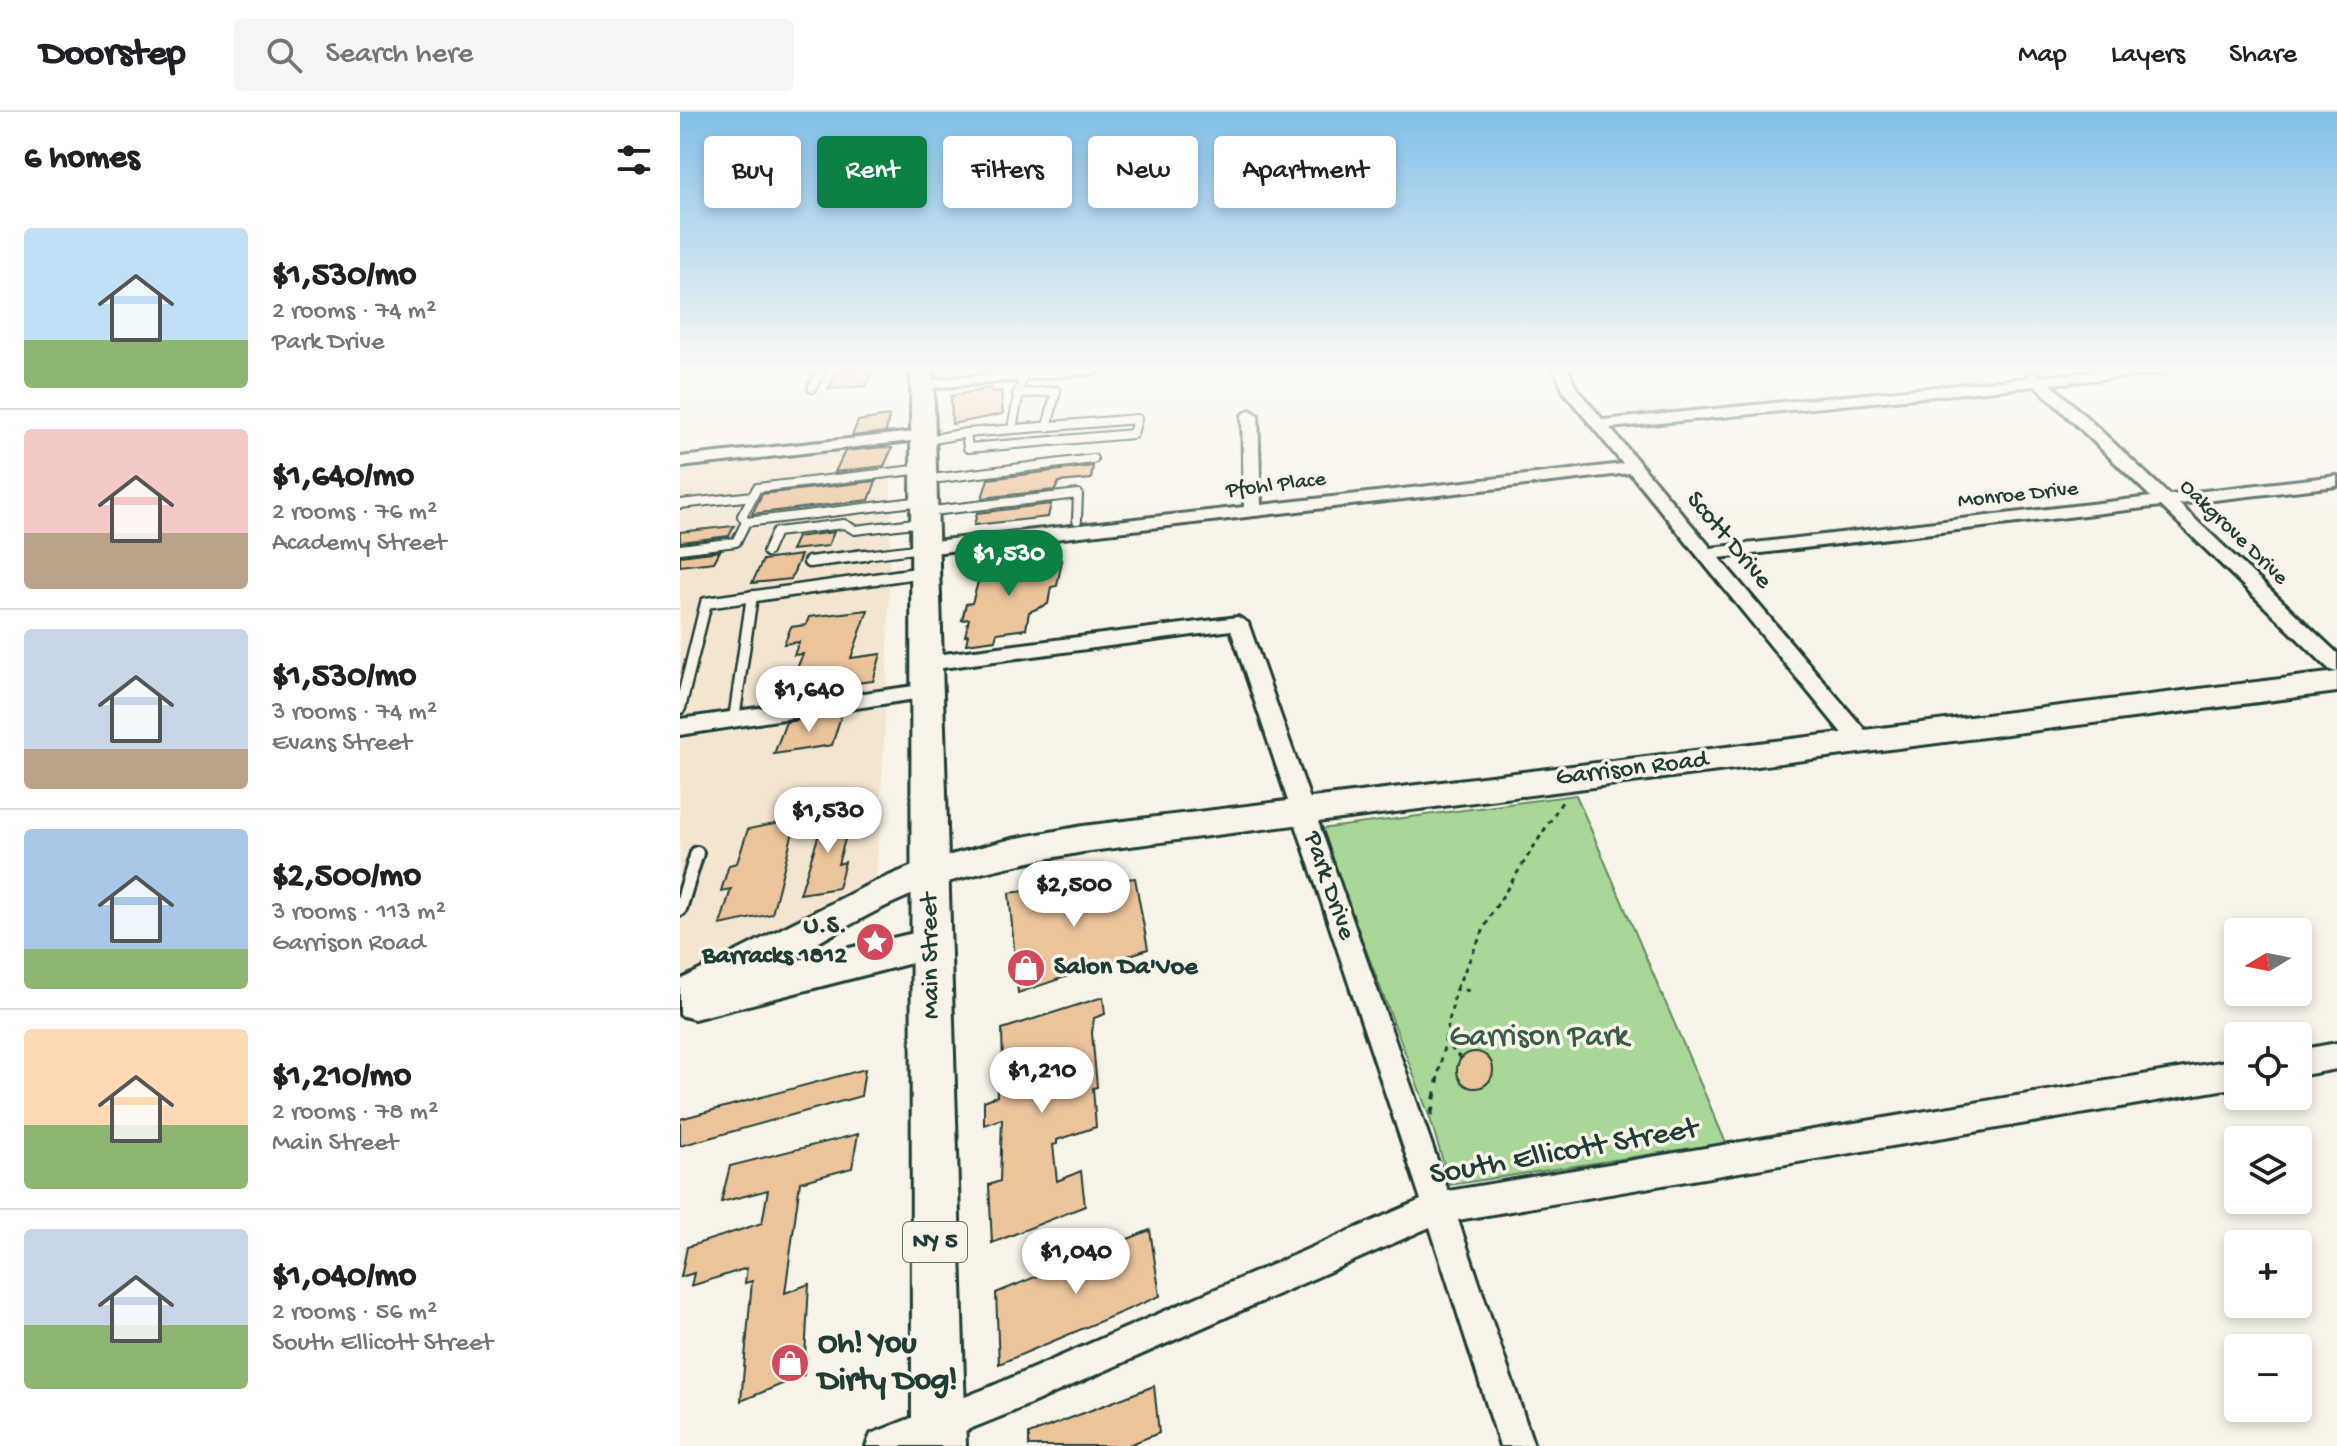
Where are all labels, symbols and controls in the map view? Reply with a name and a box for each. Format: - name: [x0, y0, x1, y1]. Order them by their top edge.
- search box: [234, 19, 794, 91]
- text: Doorstep: [40, 33, 186, 77]
- icon: search: [262, 33, 306, 77]
- text: Search here: [326, 38, 473, 73]
- text: Map: [2018, 39, 2067, 72]
- text: Layers: [2111, 39, 2185, 72]
- text: Share: [2229, 39, 2297, 72]
- chip: Buy: [704, 136, 801, 208]
- chip: Rent: [817, 136, 927, 208]
- chip: Filters: [943, 136, 1072, 208]
- chip: New: [1088, 136, 1198, 208]
- chip: Apartment: [1214, 136, 1396, 208]
- icon: filters: [612, 138, 656, 182]
- text: 6 homes: [24, 140, 139, 180]
- text: $1,530/mo: [272, 257, 416, 297]
- icon: home: [88, 260, 184, 356]
- text: 2 rooms · 74 m²: [272, 297, 436, 328]
- text: Park Drive: [272, 328, 384, 359]
- text: $1,640/mo: [272, 458, 414, 498]
- icon: home: [88, 461, 184, 557]
- street label: Pfohl Place: [1224, 467, 1328, 505]
- street label: Oakgrove Drive: [2173, 475, 2293, 592]
- street label: Monroe Drive: [1957, 477, 2080, 515]
- street label: Scott Drive: [1678, 486, 1778, 597]
- text: 2 rooms · 76 m²: [272, 498, 437, 529]
- text: Academy Street: [272, 529, 446, 560]
- pin: $1,530: [944, 530, 1074, 598]
- text: $1,530: [973, 540, 1045, 571]
- text: $1,530/mo: [272, 658, 416, 698]
- icon: home: [88, 661, 184, 757]
- pin: $1,640: [744, 666, 874, 734]
- text: $1,640: [774, 676, 844, 707]
- text: 3 rooms · 74 m²: [272, 698, 437, 729]
- text: Evans Street: [272, 729, 412, 760]
- street label: Garrison Road: [1554, 745, 1712, 795]
- pin: $1,530: [763, 787, 893, 855]
- text: $1,530: [792, 797, 864, 828]
- street label: Park Drive: [1295, 827, 1361, 945]
- text: $2,500/mo: [272, 858, 421, 898]
- icon: home: [88, 861, 184, 957]
- pin: $2,500: [1009, 861, 1139, 929]
- text: $2,500: [1036, 871, 1112, 902]
- street label: Main Street: [915, 890, 949, 1019]
- text: 3 rooms · 113 m²: [272, 898, 446, 929]
- place label: U.S. Barracks 1812: [701, 912, 847, 973]
- north arrow: [2224, 918, 2312, 1006]
- map controls: [2224, 918, 2312, 1422]
- place icon: U.S. Barracks 1812: [854, 921, 896, 963]
- text: Garrison Road: [272, 929, 425, 960]
- shop icon: Salon Da'Voe: [1005, 947, 1047, 989]
- place label: Salon Da'Voe: [1054, 953, 1199, 984]
- park label: Garrison Park: [1449, 1019, 1632, 1057]
- button: locate: [2224, 1022, 2312, 1110]
- pin: $1,210: [977, 1047, 1107, 1115]
- text: $1,210: [1008, 1057, 1076, 1088]
- text: $1,210/mo: [272, 1058, 411, 1098]
- icon: home: [88, 1061, 184, 1157]
- text: 2 rooms · 78 m²: [272, 1098, 438, 1129]
- street label: South Ellicott Street: [1427, 1110, 1704, 1195]
- button: layers: [2224, 1126, 2312, 1214]
- text: Main Street: [272, 1129, 398, 1160]
- road number: NY 5: [903, 1222, 967, 1262]
- pin: $1,040: [1011, 1228, 1141, 1296]
- button: +: [2224, 1230, 2312, 1318]
- text: $1,040: [1040, 1238, 1112, 1269]
- text: $1,040/mo: [272, 1258, 416, 1298]
- icon: home: [88, 1261, 184, 1357]
- text: 2 rooms · 56 m²: [272, 1298, 437, 1329]
- place label: Oh! You Dirty Dog!: [815, 1326, 957, 1401]
- text: South Ellicott Street: [272, 1329, 493, 1360]
- button: −: [2224, 1334, 2312, 1422]
- shop icon: Oh! You Dirty Dog!: [769, 1342, 811, 1384]

